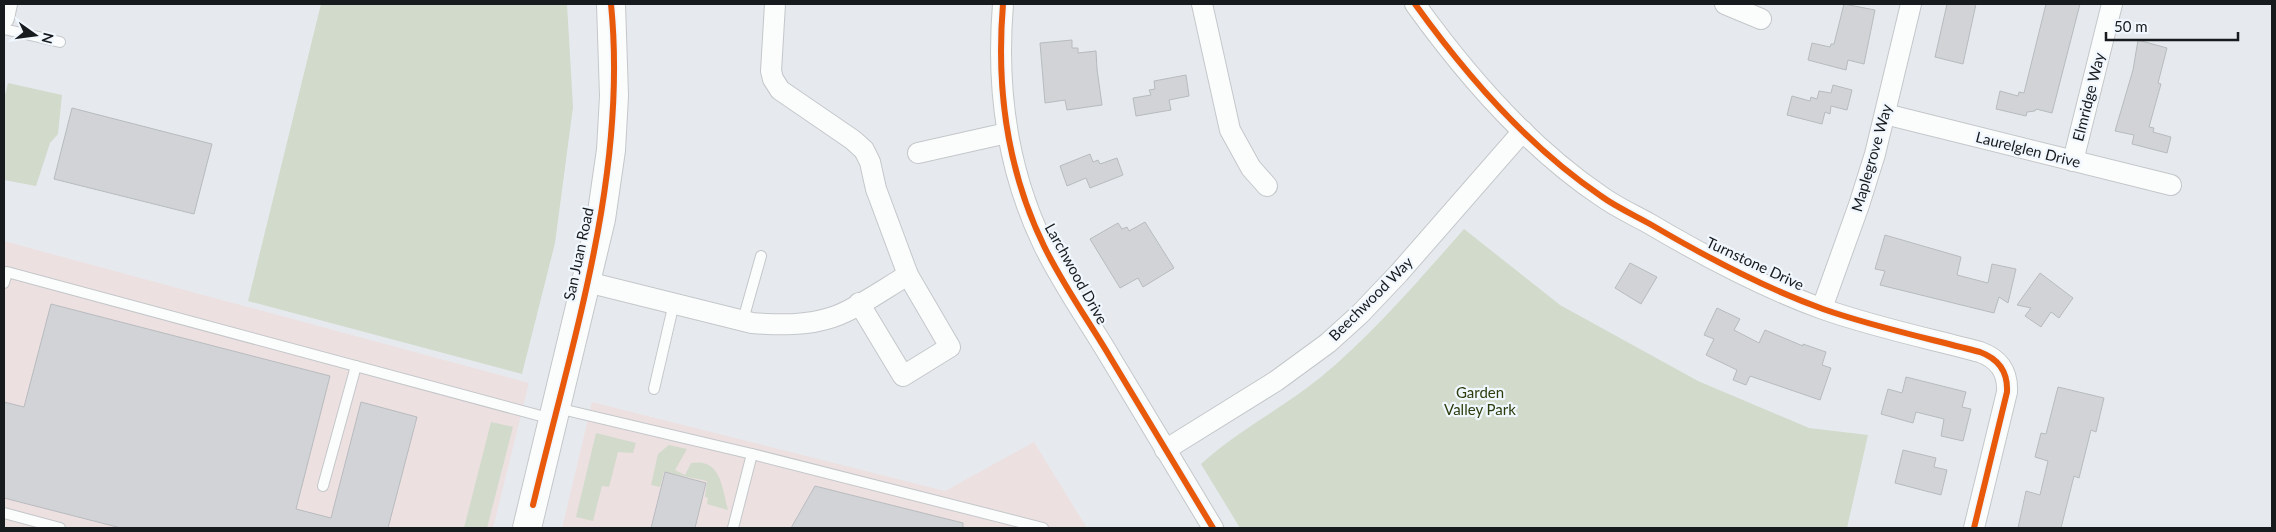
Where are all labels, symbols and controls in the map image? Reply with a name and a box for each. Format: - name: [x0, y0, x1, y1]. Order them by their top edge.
- north arrow: [10, 10, 60, 60]
- scale bar: [2106, 10, 2238, 42]
- text: 50 m: [2114, 17, 2148, 35]
- text: N: [39, 31, 58, 46]
- street label: Elmridge Way: [2068, 50, 2108, 143]
- street label: Maplegrove Way: [1847, 102, 1895, 214]
- street label: Laurelglen Drive: [1974, 127, 2083, 171]
- street label: San Juan Road: [559, 206, 597, 302]
- street label: Larchwood Drive: [1042, 220, 1112, 327]
- street label: Turnstone Drive: [1704, 233, 1807, 294]
- street label: Beechwood Way: [1325, 252, 1416, 344]
- park label: Garden Valley Park: [1444, 383, 1516, 418]

